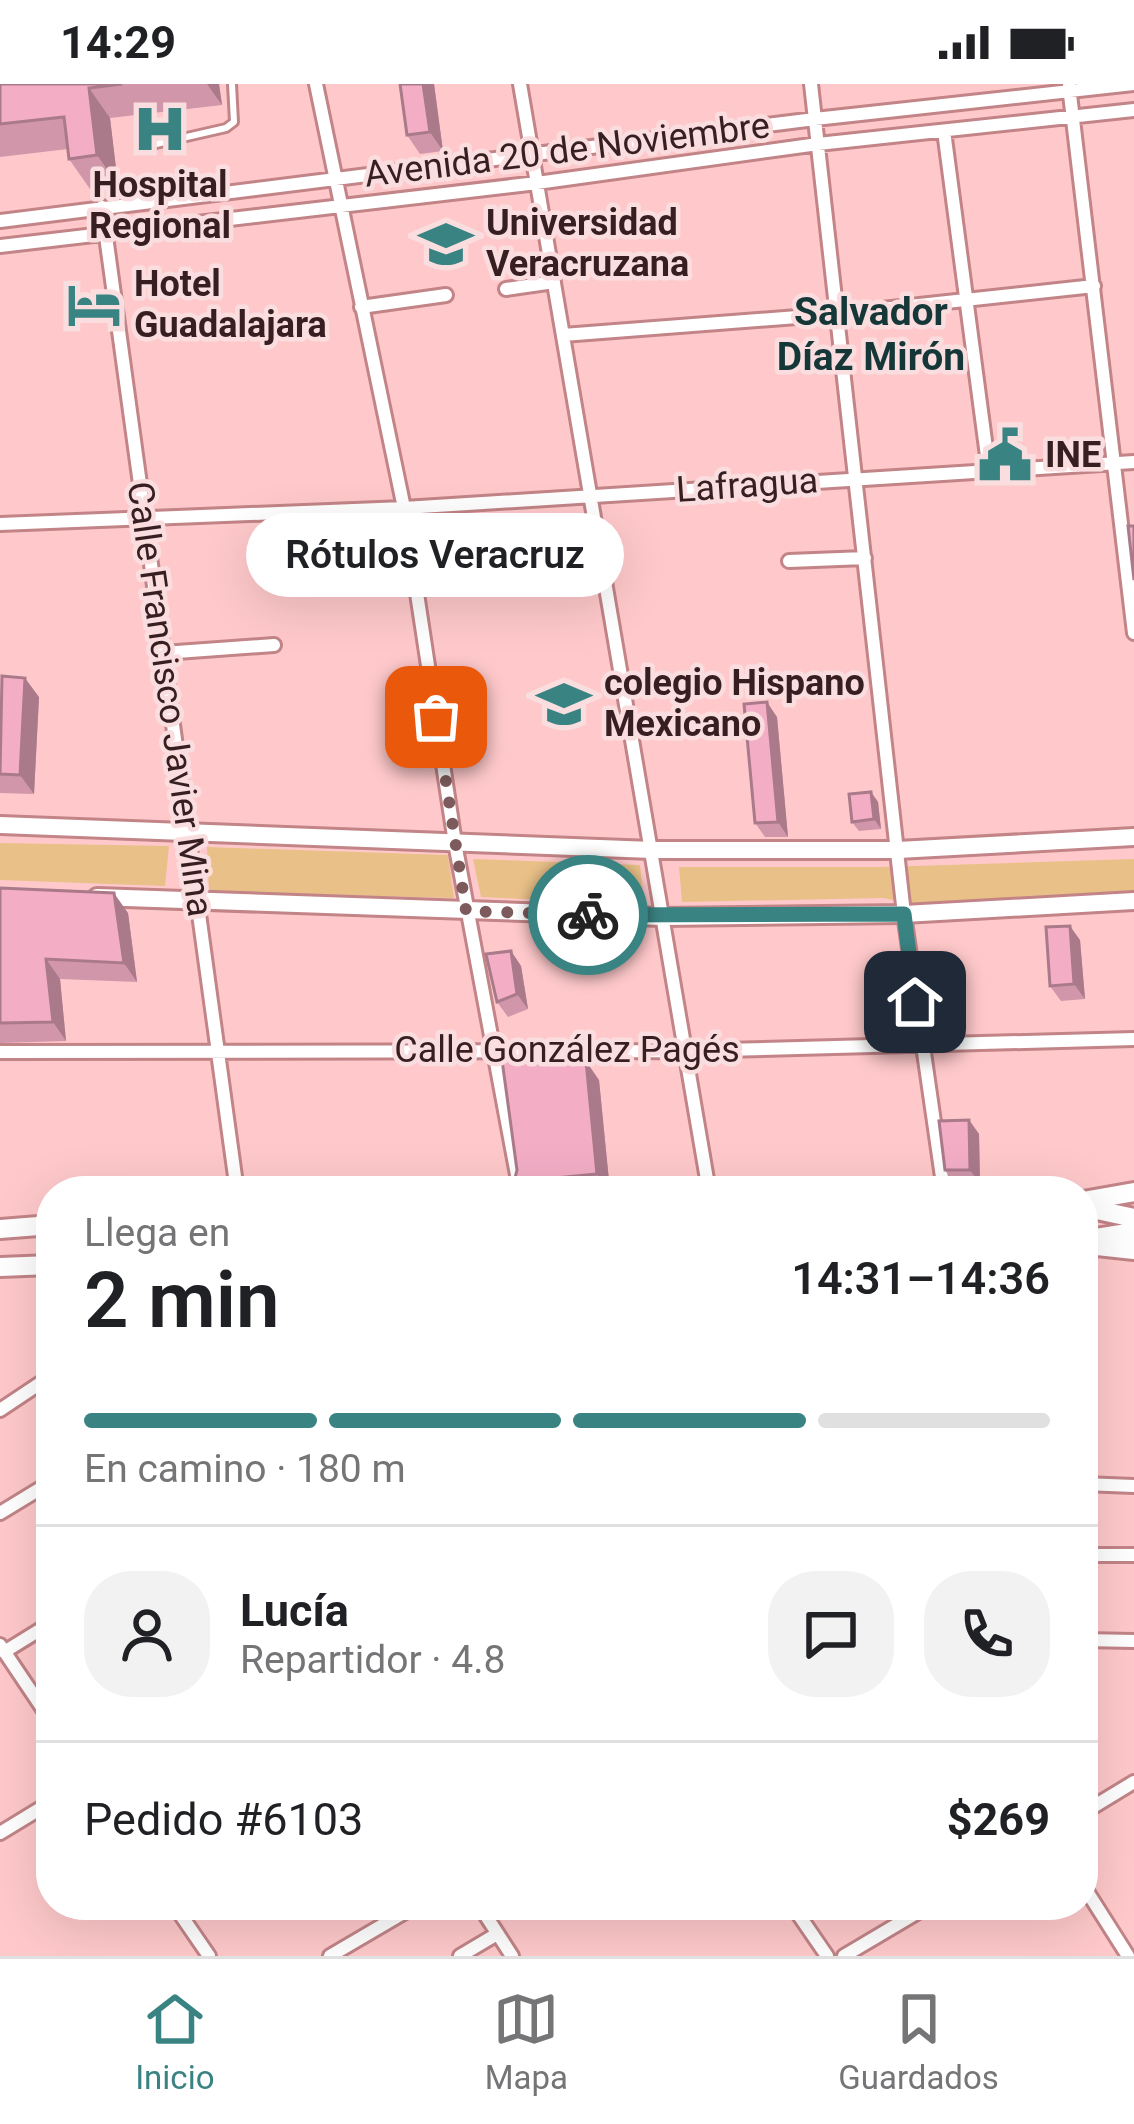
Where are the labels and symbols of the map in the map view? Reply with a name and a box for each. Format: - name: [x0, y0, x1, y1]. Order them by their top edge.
- hospital icon: Hospital Regional: [131, 100, 189, 158]
- street label: Avenida 20 de Noviembre: [362, 104, 772, 196]
- place label: Hospital Regional: [89, 164, 231, 247]
- place label: Universidad Veracruzana: [486, 202, 689, 285]
- school or university icon: Universidad Veracruzana: [417, 215, 475, 273]
- place label: Hotel Guadalajara: [134, 263, 327, 346]
- hotel icon: Hotel Guadalajara: [65, 276, 123, 334]
- district label: Salvador Díaz Mirón: [777, 289, 965, 380]
- public building icon: INE: [976, 426, 1034, 484]
- place label: INE: [1045, 434, 1101, 476]
- street label: Lafragua: [675, 459, 819, 511]
- street label: Calle Francisco Javier Mina: [119, 479, 221, 919]
- callout: Rótulos Veracruz: [247, 513, 625, 597]
- place label: colegio Hispano Mexicano: [604, 662, 865, 745]
- pin: [385, 666, 487, 768]
- school or university icon: colegio Hispano Mexicano: [535, 675, 593, 733]
- courier: [528, 855, 648, 975]
- pin: [864, 951, 966, 1053]
- street label: Calle González Pagés: [394, 1029, 740, 1071]

